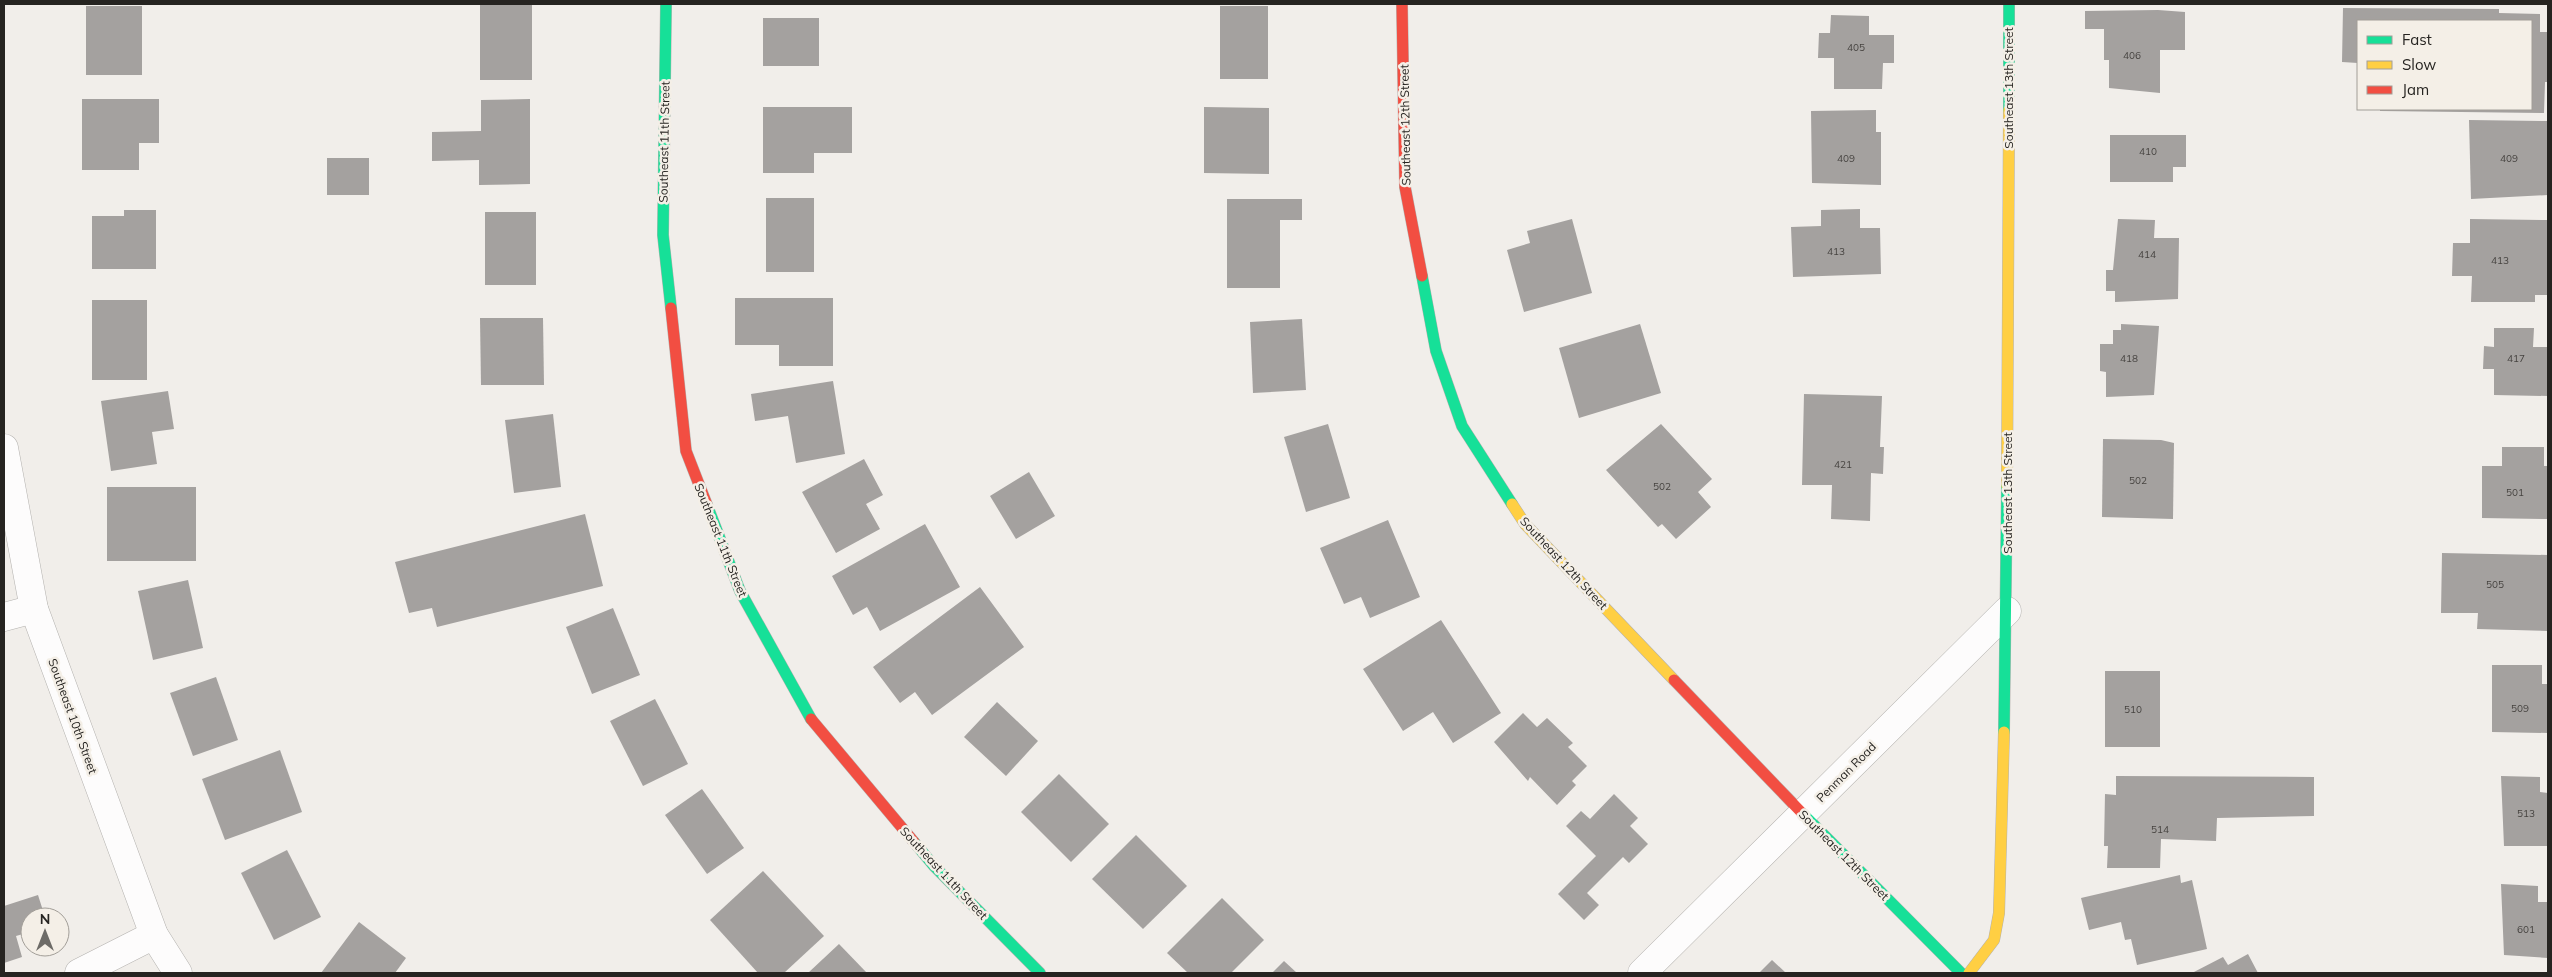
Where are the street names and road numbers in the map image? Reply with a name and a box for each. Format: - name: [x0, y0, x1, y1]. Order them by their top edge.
- street label: Southeast 13th Street: [2001, 27, 2016, 149]
- street label: Southeast 12th Street: [1396, 64, 1414, 186]
- street label: Southeast 11th Street: [655, 81, 673, 203]
- street label: Southeast 13th Street: [2000, 432, 2015, 554]
- street label: Southeast 11th Street: [691, 481, 751, 599]
- street label: Southeast 12th Street: [1517, 513, 1611, 613]
- street label: Southeast 10th Street: [45, 656, 101, 776]
- street label: Penman Road: [1813, 739, 1879, 805]
- street label: Southeast 12th Street: [1796, 807, 1892, 903]
- street label: Southeast 11th Street: [897, 823, 991, 923]

